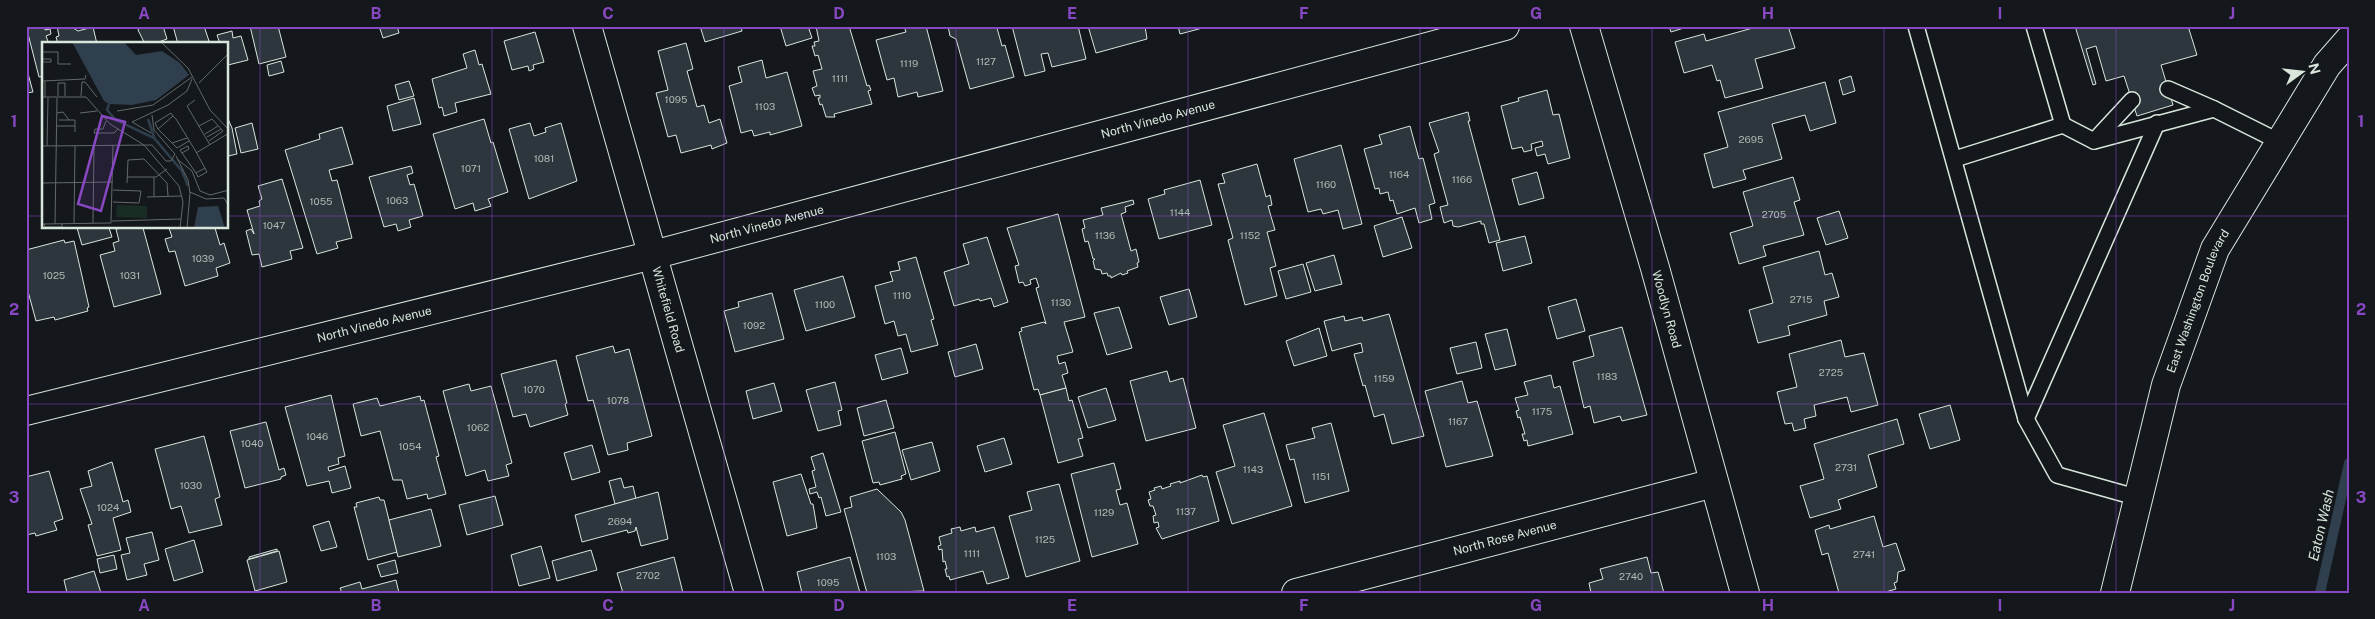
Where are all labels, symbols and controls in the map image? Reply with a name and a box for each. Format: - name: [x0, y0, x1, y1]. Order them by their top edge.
- text: A: [138, 4, 150, 23]
- text: B: [371, 4, 382, 23]
- text: C: [602, 4, 614, 23]
- text: D: [833, 4, 845, 23]
- text: E: [1067, 4, 1077, 23]
- text: F: [1299, 4, 1309, 23]
- text: G: [1530, 4, 1542, 23]
- text: H: [1762, 4, 1774, 23]
- text: I: [1998, 4, 2002, 23]
- text: J: [2229, 4, 2235, 23]
- inset map: [42, 42, 229, 229]
- north arrow: [2278, 48, 2328, 98]
- house number: 1127: [976, 55, 996, 67]
- house number: 1119: [900, 57, 918, 69]
- text: N: [2305, 61, 2324, 76]
- house number: 1111: [832, 72, 848, 84]
- house number: 1095: [665, 93, 687, 105]
- street label: North Vinedo Avenue: [1099, 97, 1217, 141]
- house number: 1103: [755, 100, 775, 112]
- text: 1: [11, 112, 17, 131]
- text: 1: [2358, 112, 2364, 131]
- house number: 2695: [1739, 133, 1763, 145]
- house number: 1081: [534, 152, 554, 164]
- house number: 1071: [461, 162, 481, 174]
- house number: 1164: [1389, 168, 1409, 180]
- house number: 1166: [1452, 173, 1472, 185]
- house number: 1160: [1316, 178, 1336, 190]
- house number: 1063: [386, 194, 408, 206]
- house number: 1055: [309, 195, 333, 207]
- street label: North Vinedo Avenue: [708, 202, 826, 246]
- house number: 1144: [1170, 206, 1190, 218]
- house number: 2705: [1762, 208, 1786, 220]
- house number: 1047: [263, 219, 285, 231]
- street label: East Washington Boulevard: [2164, 227, 2232, 375]
- house number: 1136: [1095, 229, 1115, 241]
- house number: 1152: [1240, 229, 1260, 241]
- house number: 1039: [192, 252, 214, 264]
- street label: Whitefield Road: [649, 265, 687, 354]
- house number: 1025: [43, 269, 65, 281]
- house number: 1031: [120, 269, 140, 281]
- street label: Woodlyn Road: [1649, 269, 1684, 350]
- house number: 1110: [893, 289, 911, 301]
- house number: 2715: [1790, 293, 1812, 305]
- house number: 1130: [1051, 296, 1071, 308]
- house number: 1100: [815, 298, 835, 310]
- text: 2: [9, 300, 19, 319]
- text: 2: [2356, 300, 2366, 319]
- street label: North Vinedo Avenue: [316, 303, 433, 345]
- house number: 1092: [743, 319, 765, 331]
- house number: 2725: [1819, 366, 1843, 378]
- house number: 1183: [1597, 370, 1617, 382]
- house number: 1159: [1374, 372, 1394, 384]
- house number: 1070: [523, 383, 545, 395]
- house number: 1078: [607, 394, 629, 406]
- house number: 1175: [1532, 405, 1552, 417]
- house number: 1167: [1448, 415, 1468, 427]
- house number: 1062: [467, 421, 489, 433]
- house number: 1046: [306, 430, 328, 442]
- house number: 1040: [241, 437, 263, 449]
- house number: 1054: [399, 440, 421, 452]
- house number: 2731: [1835, 461, 1857, 473]
- house number: 1143: [1243, 463, 1263, 475]
- house number: 1151: [1312, 470, 1330, 482]
- house number: 1030: [180, 479, 202, 491]
- water label: Eaton Wash: [2305, 487, 2337, 562]
- text: 3: [9, 488, 19, 507]
- text: 3: [2356, 488, 2366, 507]
- house number: 1024: [97, 501, 119, 513]
- house number: 1137: [1176, 505, 1196, 517]
- house number: 1129: [1094, 506, 1114, 518]
- house number: 2694: [608, 515, 632, 527]
- street label: North Rose Avenue: [1452, 518, 1558, 558]
- house number: 1125: [1035, 533, 1055, 545]
- house number: 1111: [964, 547, 980, 559]
- house number: 2741: [1853, 548, 1875, 560]
- house number: 1103: [876, 550, 896, 562]
- house number: 2702: [636, 569, 660, 581]
- house number: 2740: [1619, 570, 1643, 582]
- house number: 1095: [817, 576, 839, 588]
- text: A: [138, 596, 150, 615]
- text: B: [371, 596, 382, 615]
- text: C: [602, 596, 614, 615]
- text: D: [833, 596, 845, 615]
- text: E: [1067, 596, 1077, 615]
- text: F: [1299, 596, 1309, 615]
- text: G: [1530, 596, 1542, 615]
- text: H: [1762, 596, 1774, 615]
- text: I: [1998, 596, 2002, 615]
- text: J: [2229, 596, 2235, 615]

